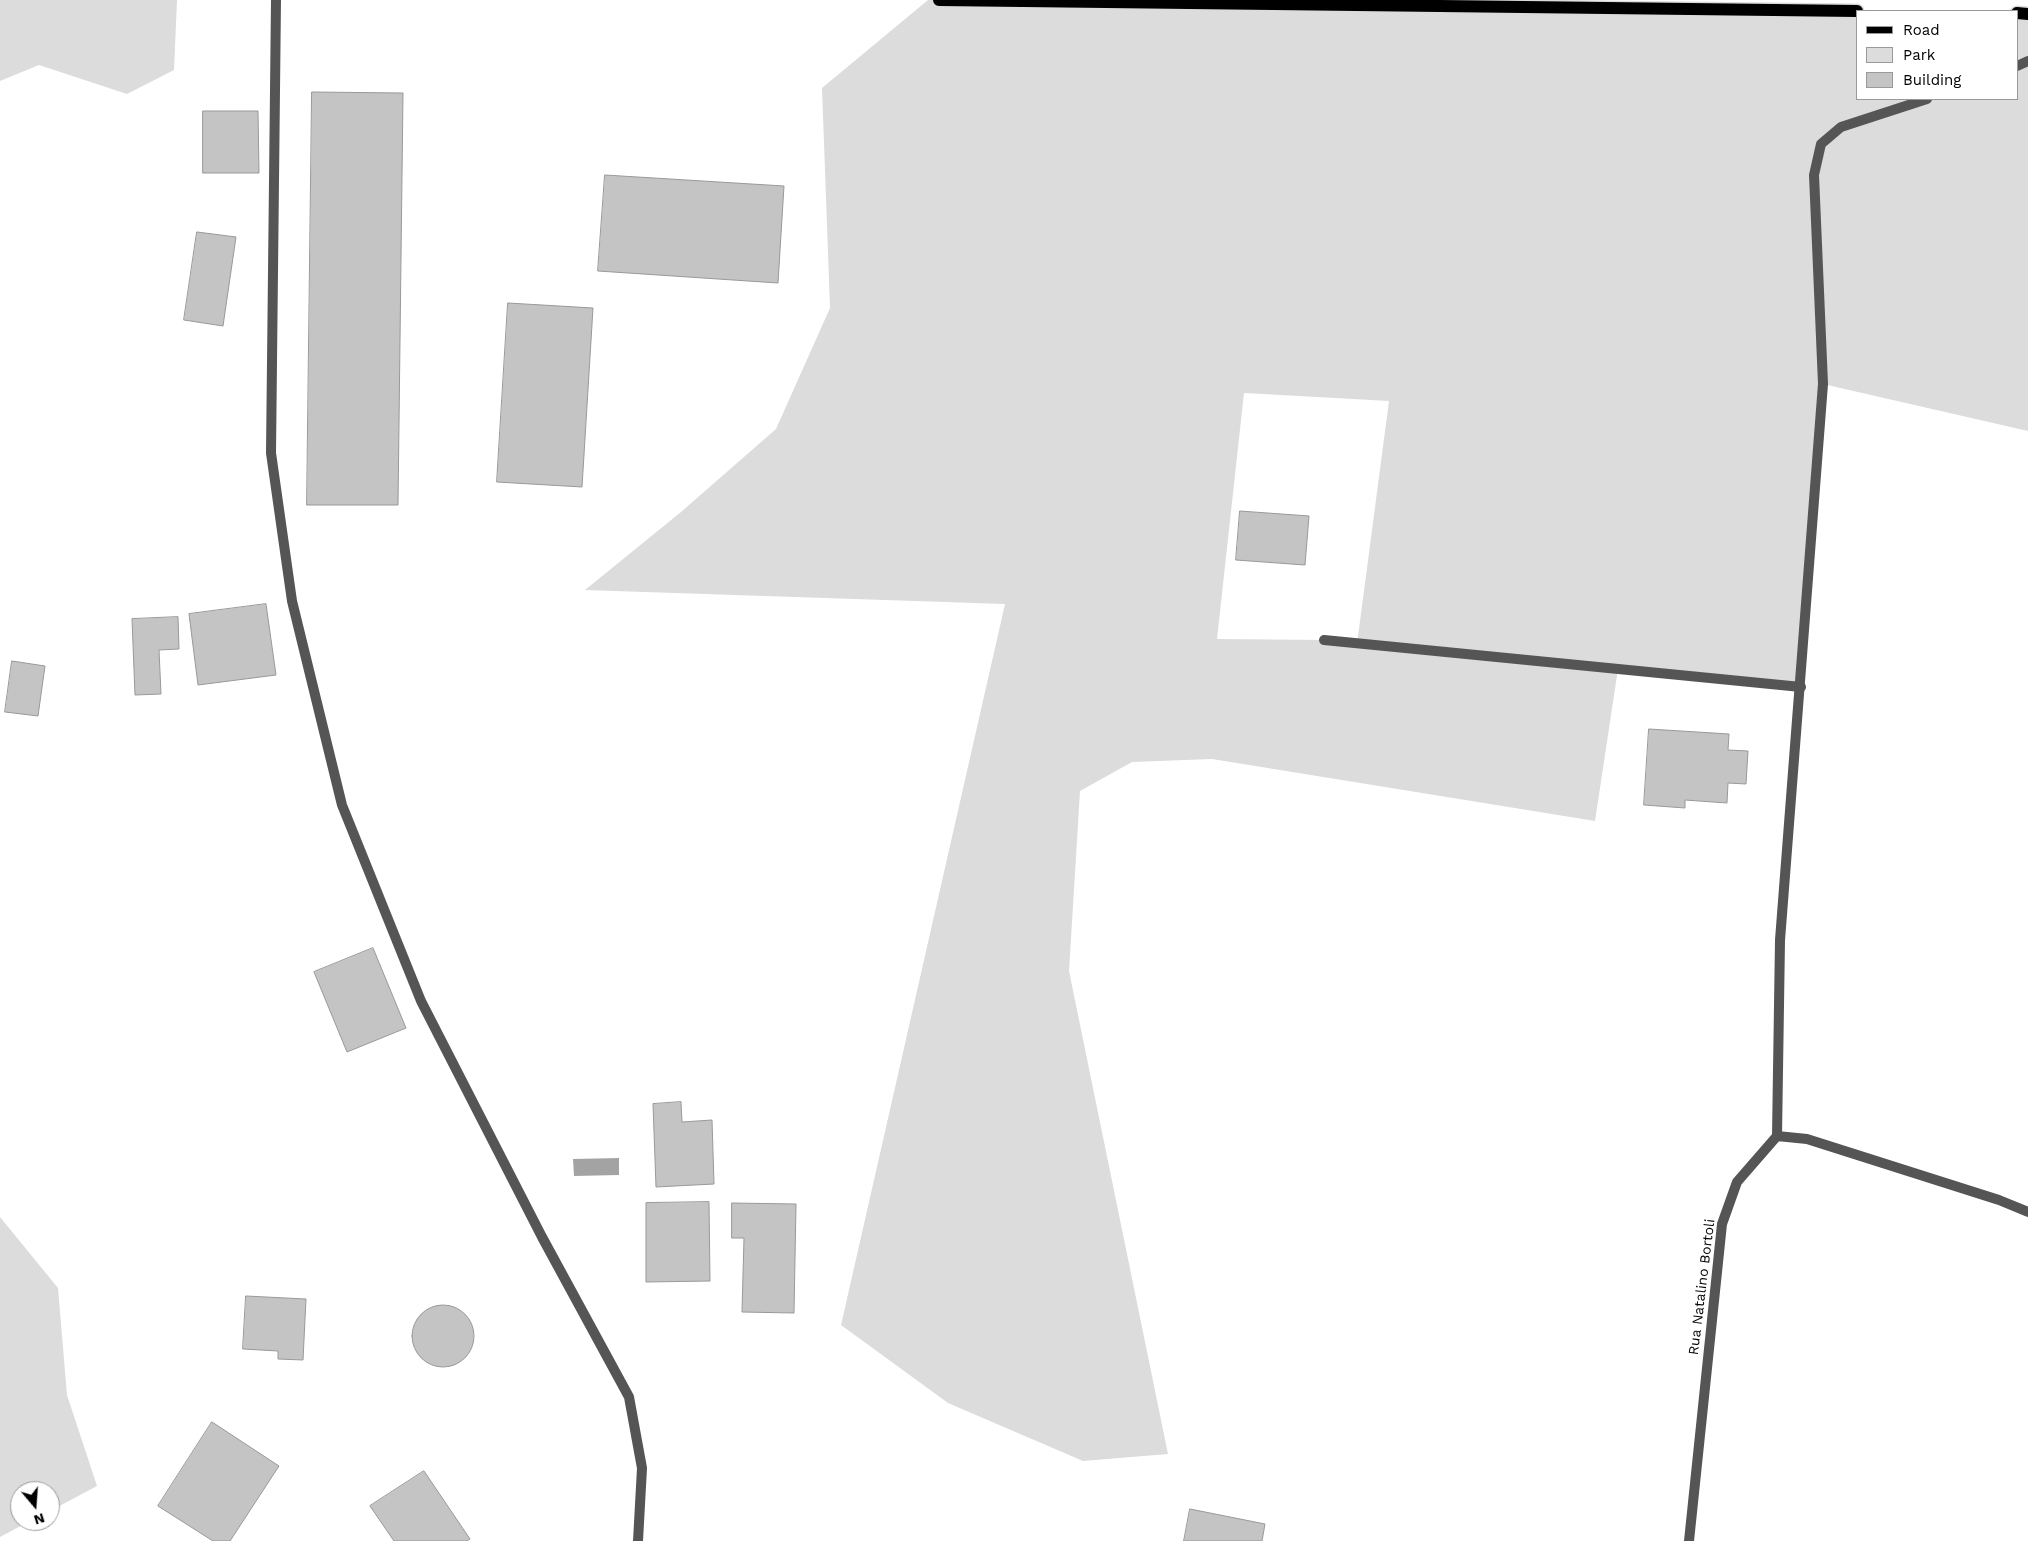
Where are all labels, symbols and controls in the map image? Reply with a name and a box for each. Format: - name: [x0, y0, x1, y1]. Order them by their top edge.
- legend: [1856, 10, 2018, 100]
- text: Road: [1903, 21, 1940, 39]
- text: Park: [1903, 46, 1935, 64]
- text: Building: [1903, 71, 1961, 89]
- street label: Rua Natalino Bortoli: [1685, 1218, 1719, 1356]
- north arrow: [10, 1481, 60, 1531]
- text: N: [32, 1510, 47, 1529]

